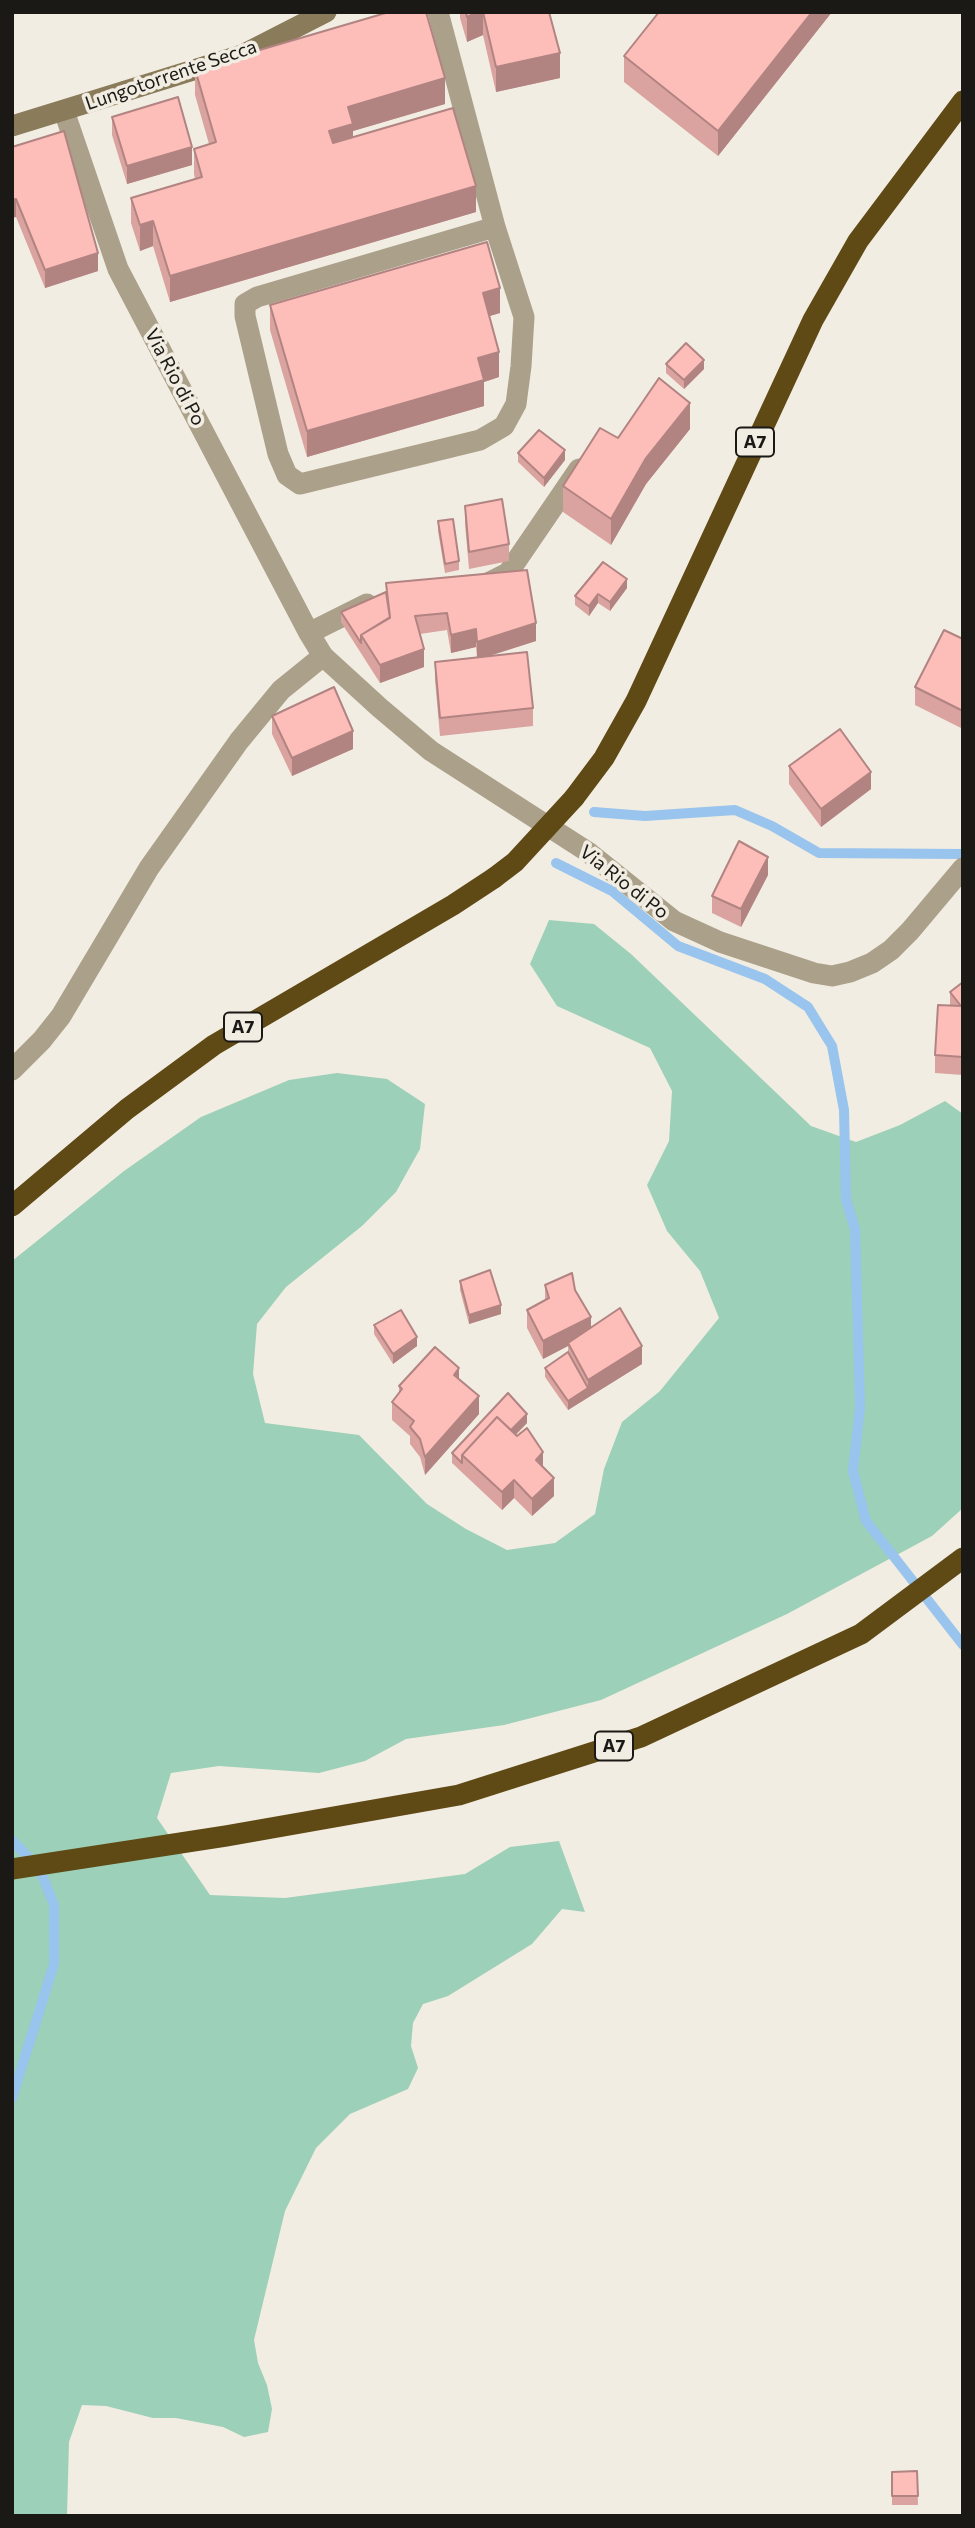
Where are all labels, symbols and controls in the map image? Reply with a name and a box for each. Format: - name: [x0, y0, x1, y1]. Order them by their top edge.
- street label: Lungotorrente Secca: [82, 35, 260, 115]
- street label: Via Rio di Po: [140, 325, 210, 429]
- road number: A7: [736, 428, 774, 457]
- street label: Via Rio di Po: [575, 840, 673, 924]
- road number: A7: [224, 1012, 262, 1042]
- road number: A7: [595, 1731, 633, 1760]

